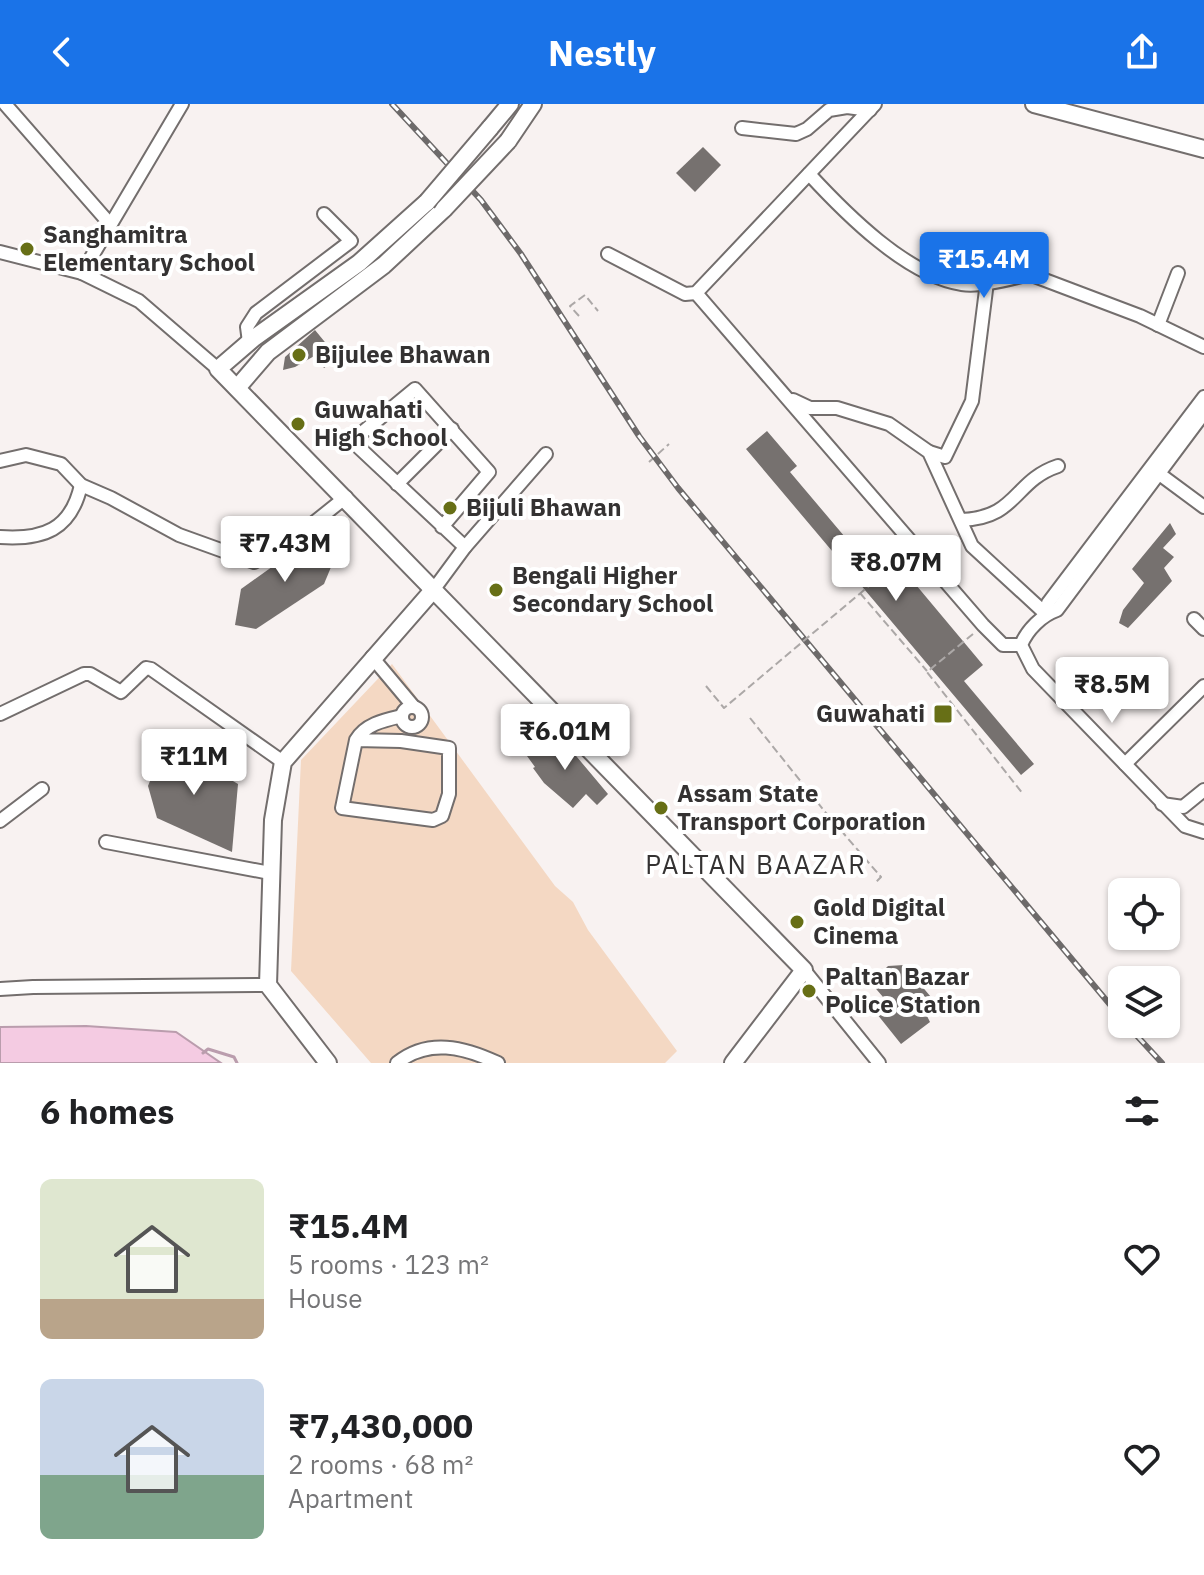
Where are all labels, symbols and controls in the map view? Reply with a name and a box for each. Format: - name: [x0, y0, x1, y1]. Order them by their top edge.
- text: Nestly: [548, 29, 656, 76]
- icon: back: [40, 30, 84, 74]
- icon: share: [1120, 30, 1164, 74]
- place label: Sanghamitra Elementary School: [43, 218, 255, 278]
- pin: ₹15.4M: [919, 232, 1049, 300]
- marker: Sanghamitra Elementary School: [18, 240, 36, 258]
- text: ₹15.4M: [938, 241, 1030, 275]
- place label: Bijulee Bhawan: [315, 338, 491, 370]
- marker: Bijulee Bhawan: [290, 346, 308, 364]
- place label: Guwahati High School: [314, 393, 448, 453]
- marker: Guwahati High School: [289, 415, 307, 433]
- place label: Bijuli Bhawan: [466, 491, 621, 523]
- marker: Bijuli Bhawan: [441, 499, 459, 517]
- pin: ₹7.43M: [220, 516, 350, 584]
- text: ₹7.43M: [239, 525, 331, 559]
- pin: ₹8.07M: [831, 535, 961, 603]
- text: ₹8.07M: [850, 544, 942, 578]
- place label: Bengali Higher Secondary School: [512, 559, 713, 619]
- marker: Bengali Higher Secondary School: [487, 581, 505, 599]
- pin: ₹8.5M: [1056, 657, 1168, 725]
- text: ₹8.5M: [1074, 666, 1150, 700]
- place label: Guwahati: [816, 697, 925, 729]
- marker: Guwahati: [932, 703, 954, 725]
- pin: ₹6.01M: [500, 704, 630, 772]
- text: ₹6.01M: [519, 713, 611, 747]
- pin: ₹11M: [147, 729, 241, 797]
- text: ₹11M: [160, 738, 228, 772]
- place label: Assam State Transport Corporation: [677, 777, 926, 837]
- marker: Assam State Transport Corporation: [652, 799, 670, 817]
- district label: PALTAN BAAZAR: [645, 847, 867, 881]
- map controls: [1108, 878, 1180, 1038]
- button: locate: [1108, 878, 1180, 950]
- place label: Gold Digital Cinema: [813, 891, 945, 951]
- marker: Gold Digital Cinema: [788, 913, 806, 931]
- place label: Paltan Bazar Police Station: [825, 960, 981, 1020]
- button: layers: [1108, 966, 1180, 1038]
- marker: Paltan Bazar Police Station: [800, 982, 818, 1000]
- text: 6 homes: [40, 1089, 175, 1133]
- icon: filters: [1120, 1089, 1164, 1133]
- text: ₹15.4M: [288, 1203, 409, 1247]
- icon: home: [104, 1211, 200, 1307]
- icon: heart: [1120, 1237, 1164, 1281]
- text: 5 rooms · 123 m²: [288, 1247, 489, 1281]
- text: House: [288, 1281, 363, 1315]
- text: ₹7,430,000: [288, 1403, 473, 1447]
- icon: home: [104, 1411, 200, 1507]
- icon: heart: [1120, 1437, 1164, 1481]
- text: 2 rooms · 68 m²: [288, 1447, 473, 1481]
- text: Apartment: [288, 1481, 413, 1515]

